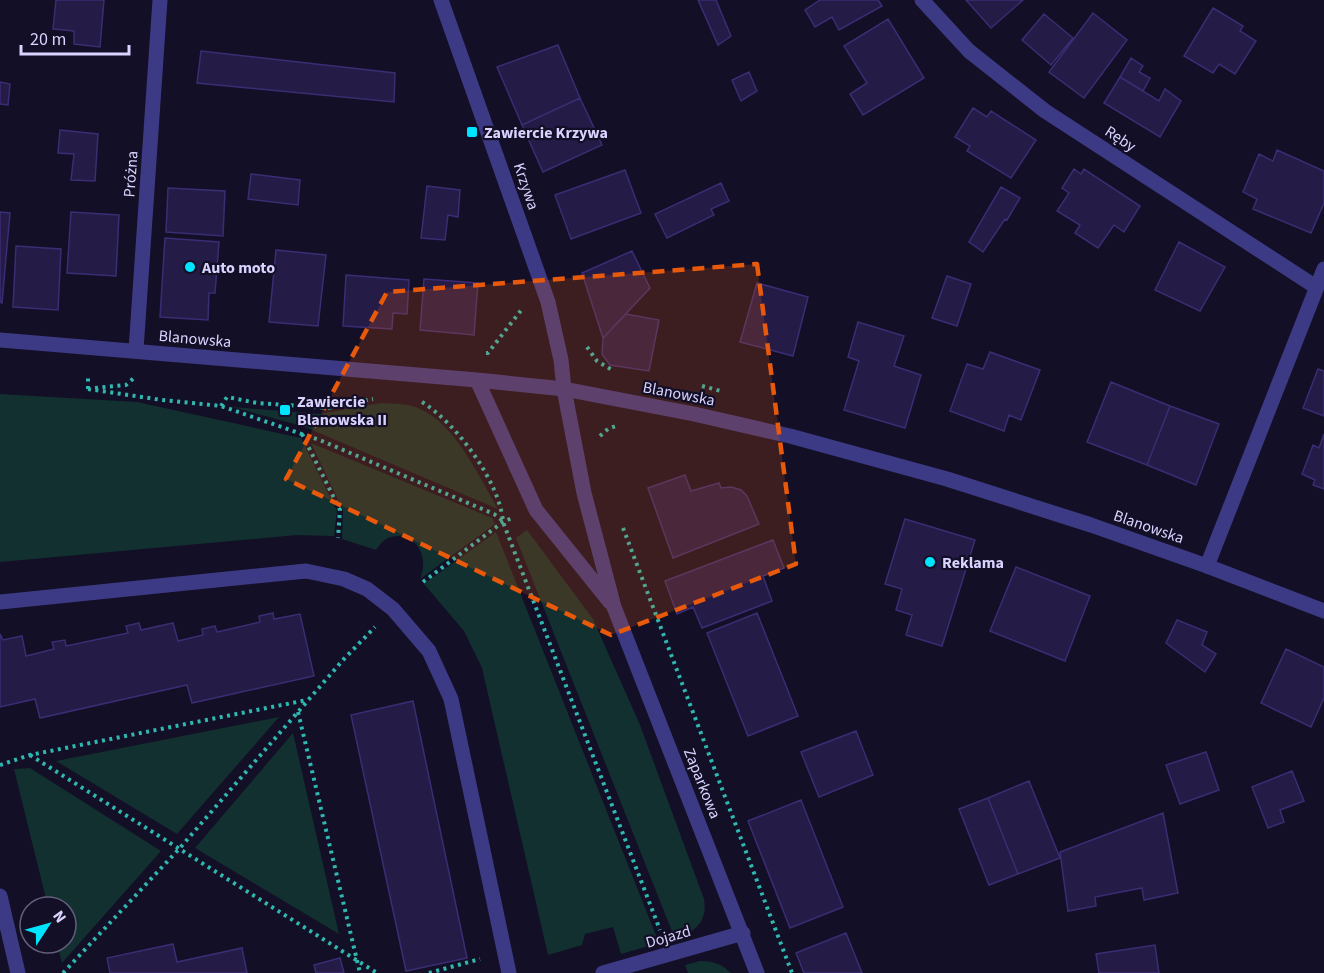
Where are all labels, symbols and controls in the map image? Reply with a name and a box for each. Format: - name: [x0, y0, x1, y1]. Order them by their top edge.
- scale bar: [21, 18, 129, 56]
- text: 20 m: [30, 27, 66, 52]
- street label: Ręby: [1101, 121, 1141, 157]
- place label: Zawiercie Krzywa: [484, 122, 608, 144]
- marker: Zawiercie Krzywa: [465, 125, 479, 139]
- street label: Próżna: [118, 150, 144, 198]
- street label: Krzywa: [508, 160, 544, 213]
- place label: Auto moto: [201, 257, 275, 279]
- marker: Auto moto: [183, 260, 197, 274]
- street label: Blanowska: [158, 325, 232, 353]
- street label: Blanowska: [641, 376, 717, 412]
- place label: Zawiercie Blanowska II: [297, 391, 387, 431]
- marker: Zawiercie Blanowska II: [278, 403, 292, 417]
- street label: Blanowska: [1111, 505, 1187, 549]
- place label: Reklama: [942, 552, 1004, 574]
- marker: Reklama: [923, 555, 937, 569]
- street label: Zaparkowa: [678, 745, 726, 822]
- north arrow: [18, 895, 78, 955]
- text: N: [47, 906, 71, 928]
- street label: Dojazd: [643, 920, 693, 954]

